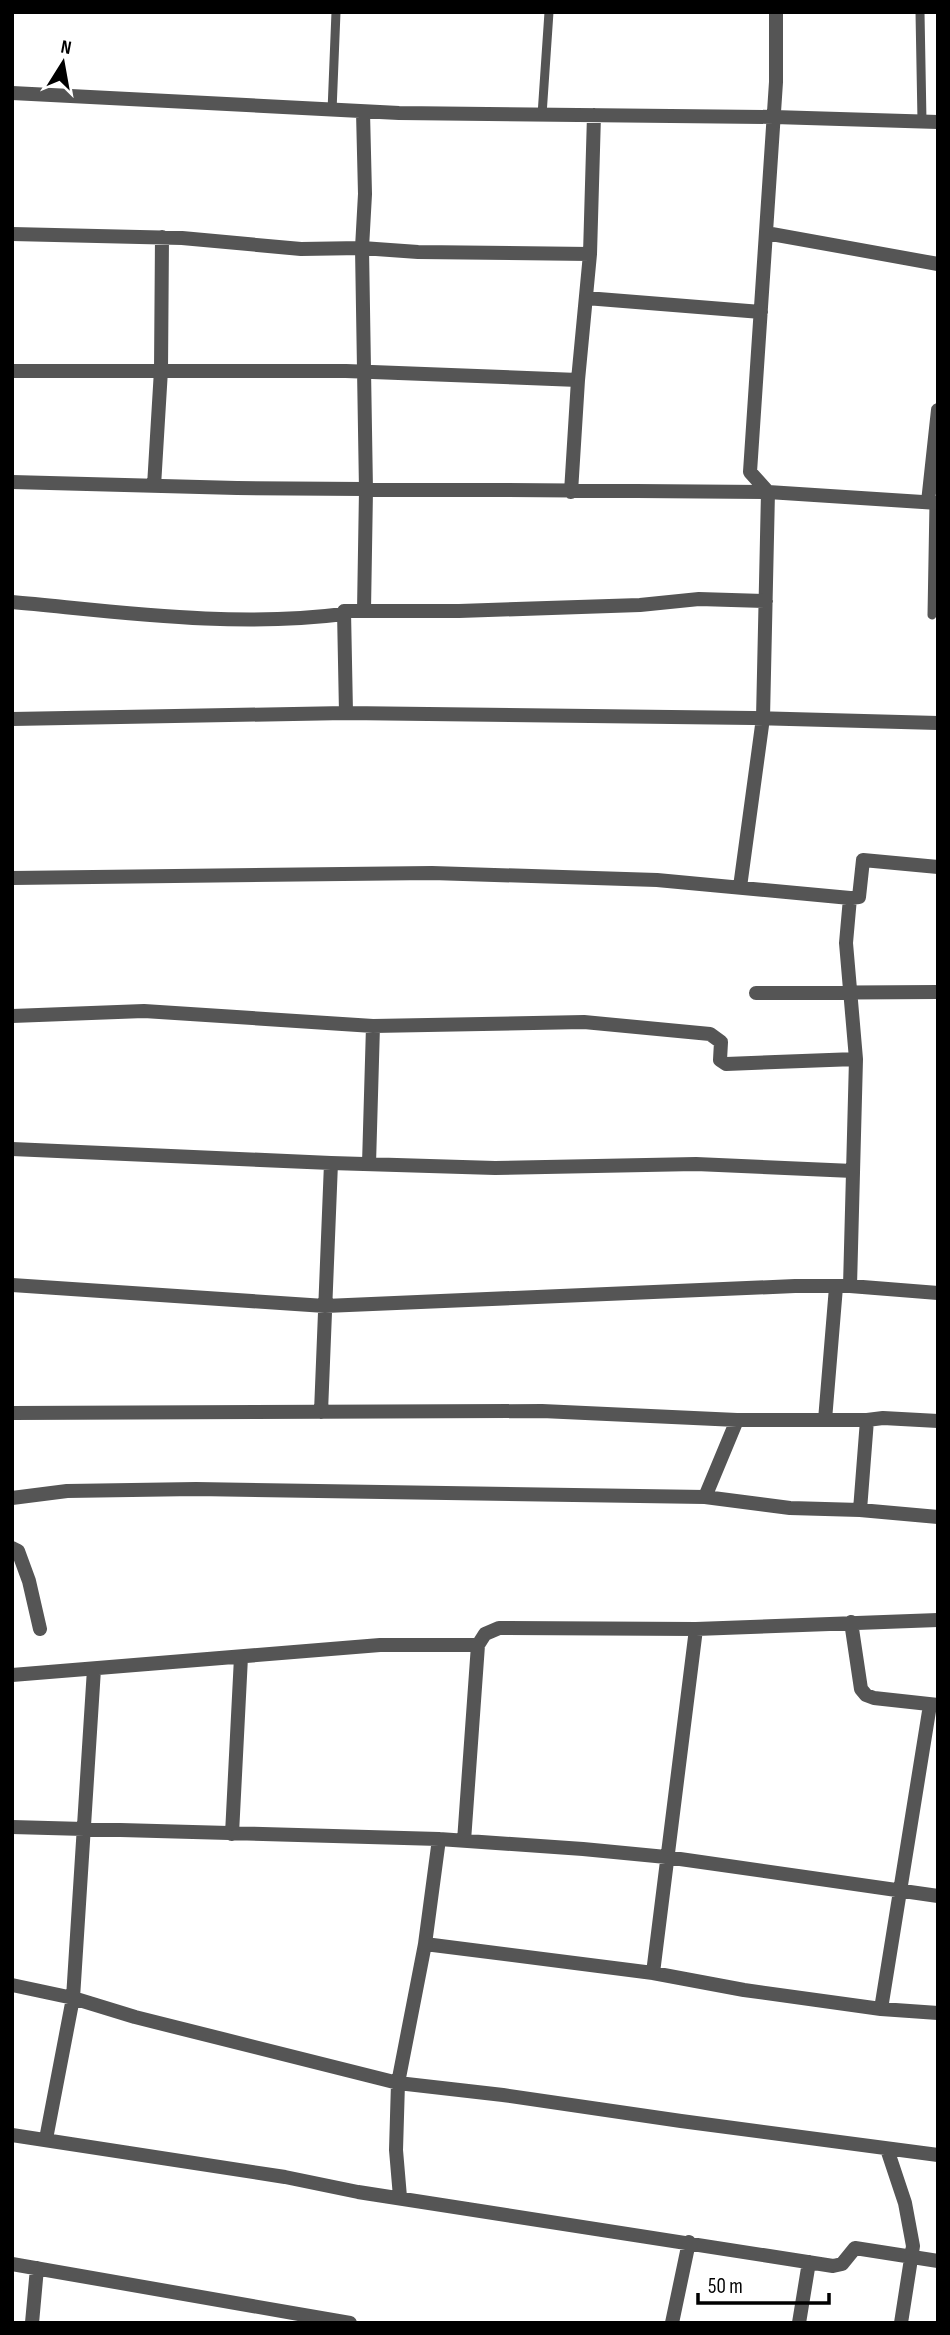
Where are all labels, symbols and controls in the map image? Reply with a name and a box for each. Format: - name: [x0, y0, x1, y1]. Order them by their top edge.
- north arrow: [28, 28, 98, 98]
- text: N: [59, 36, 73, 60]
- scale bar: [698, 2262, 829, 2306]
- text: 50 m: [708, 2274, 743, 2299]

